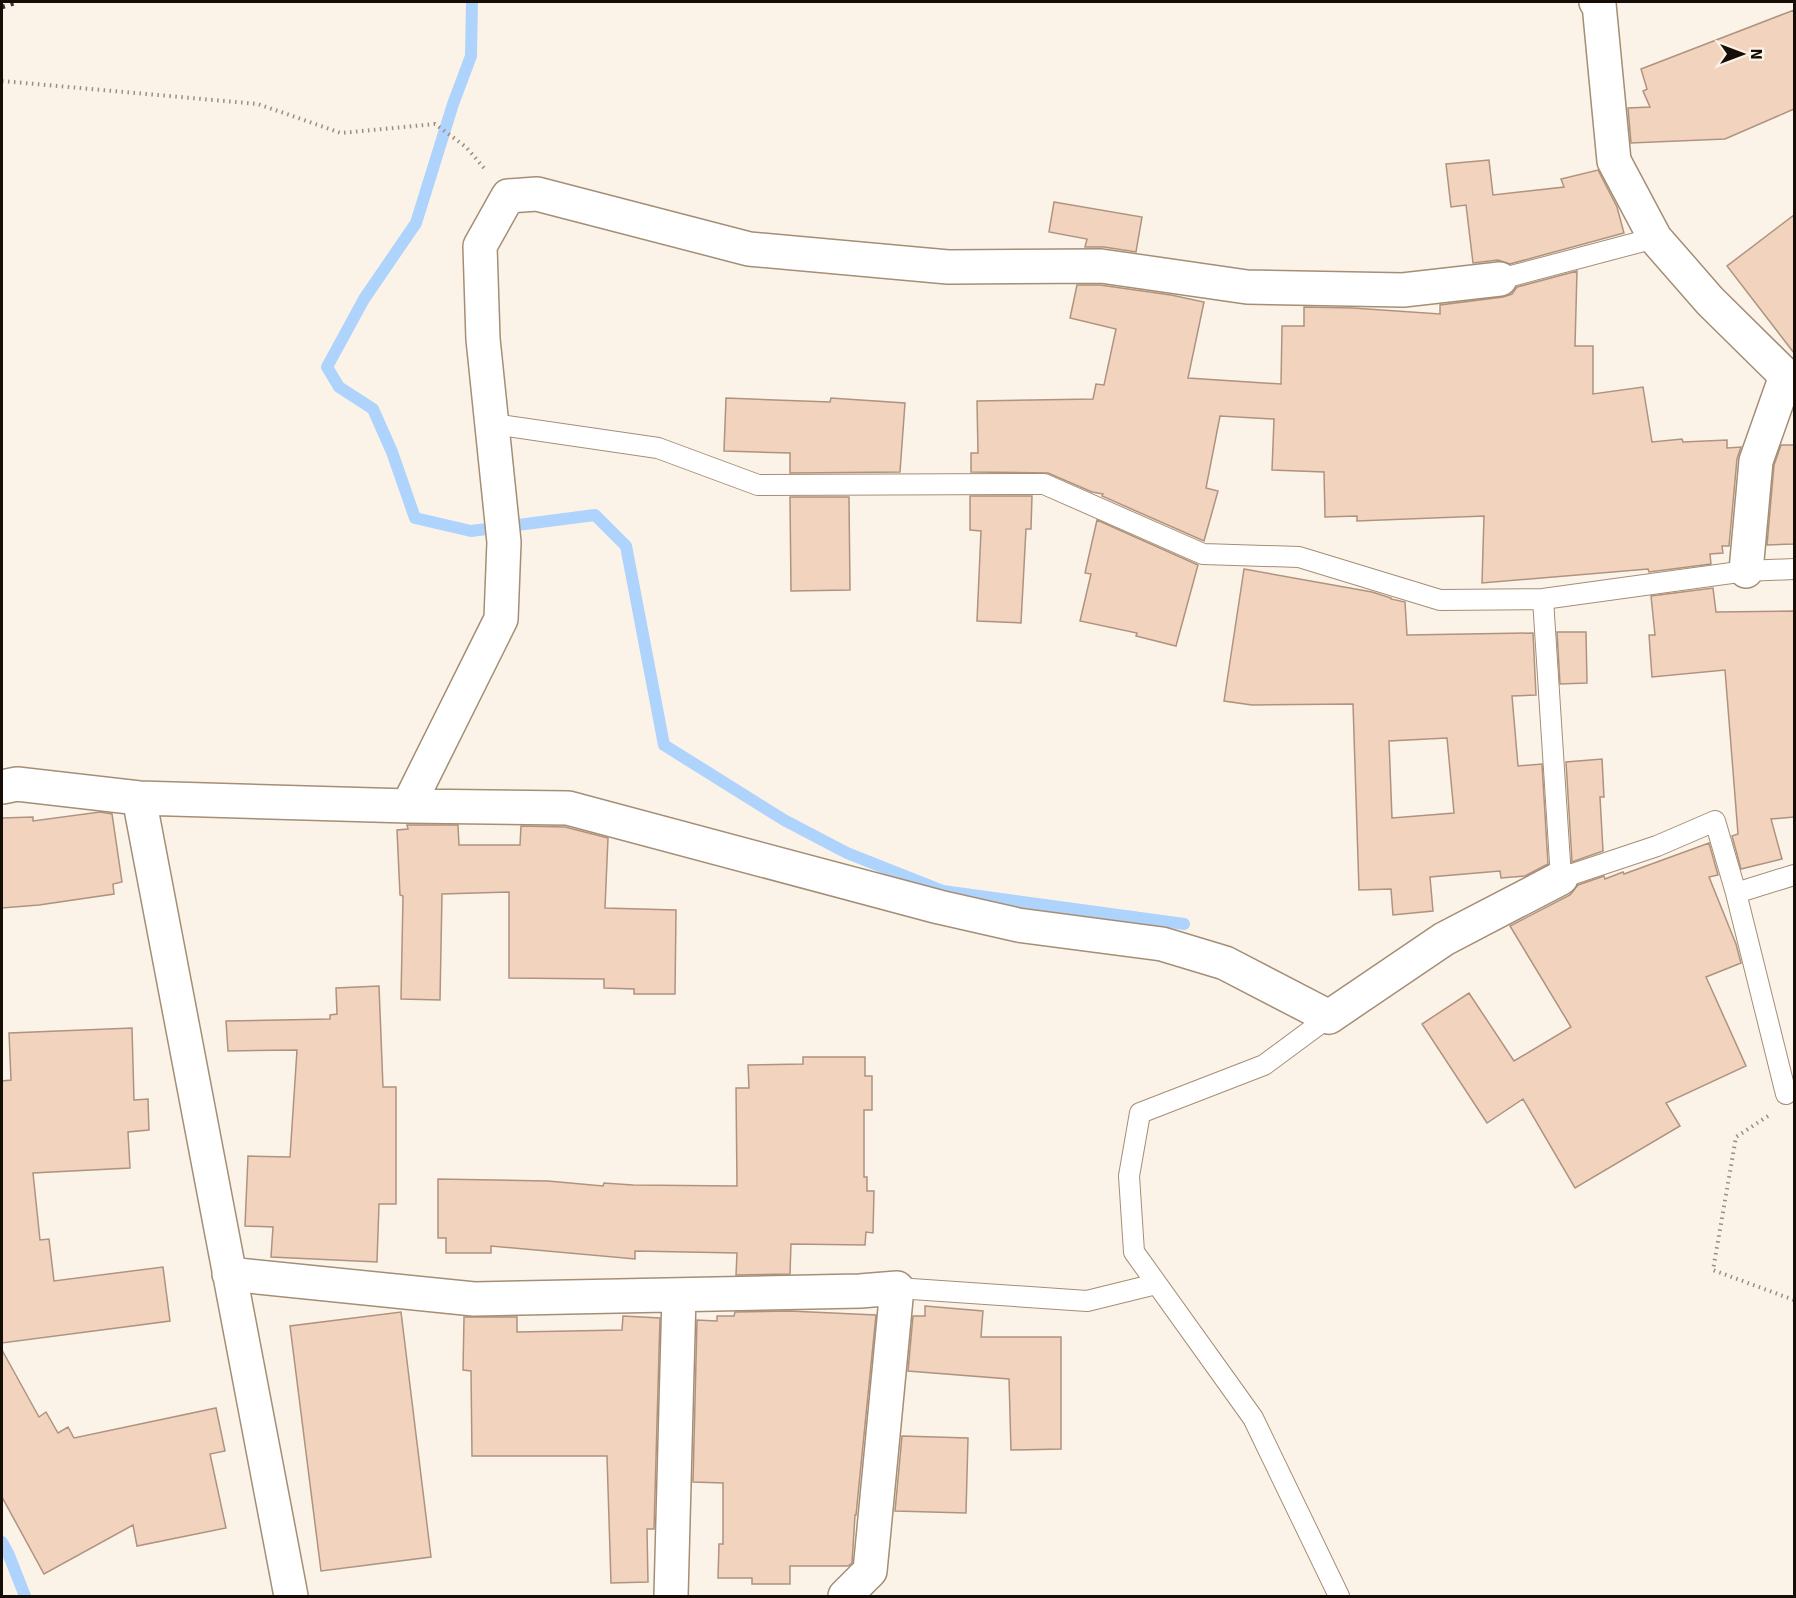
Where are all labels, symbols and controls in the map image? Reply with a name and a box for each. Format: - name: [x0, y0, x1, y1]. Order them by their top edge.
- north arrow: [1712, 24, 1772, 84]
- text: N: [1746, 48, 1766, 60]

